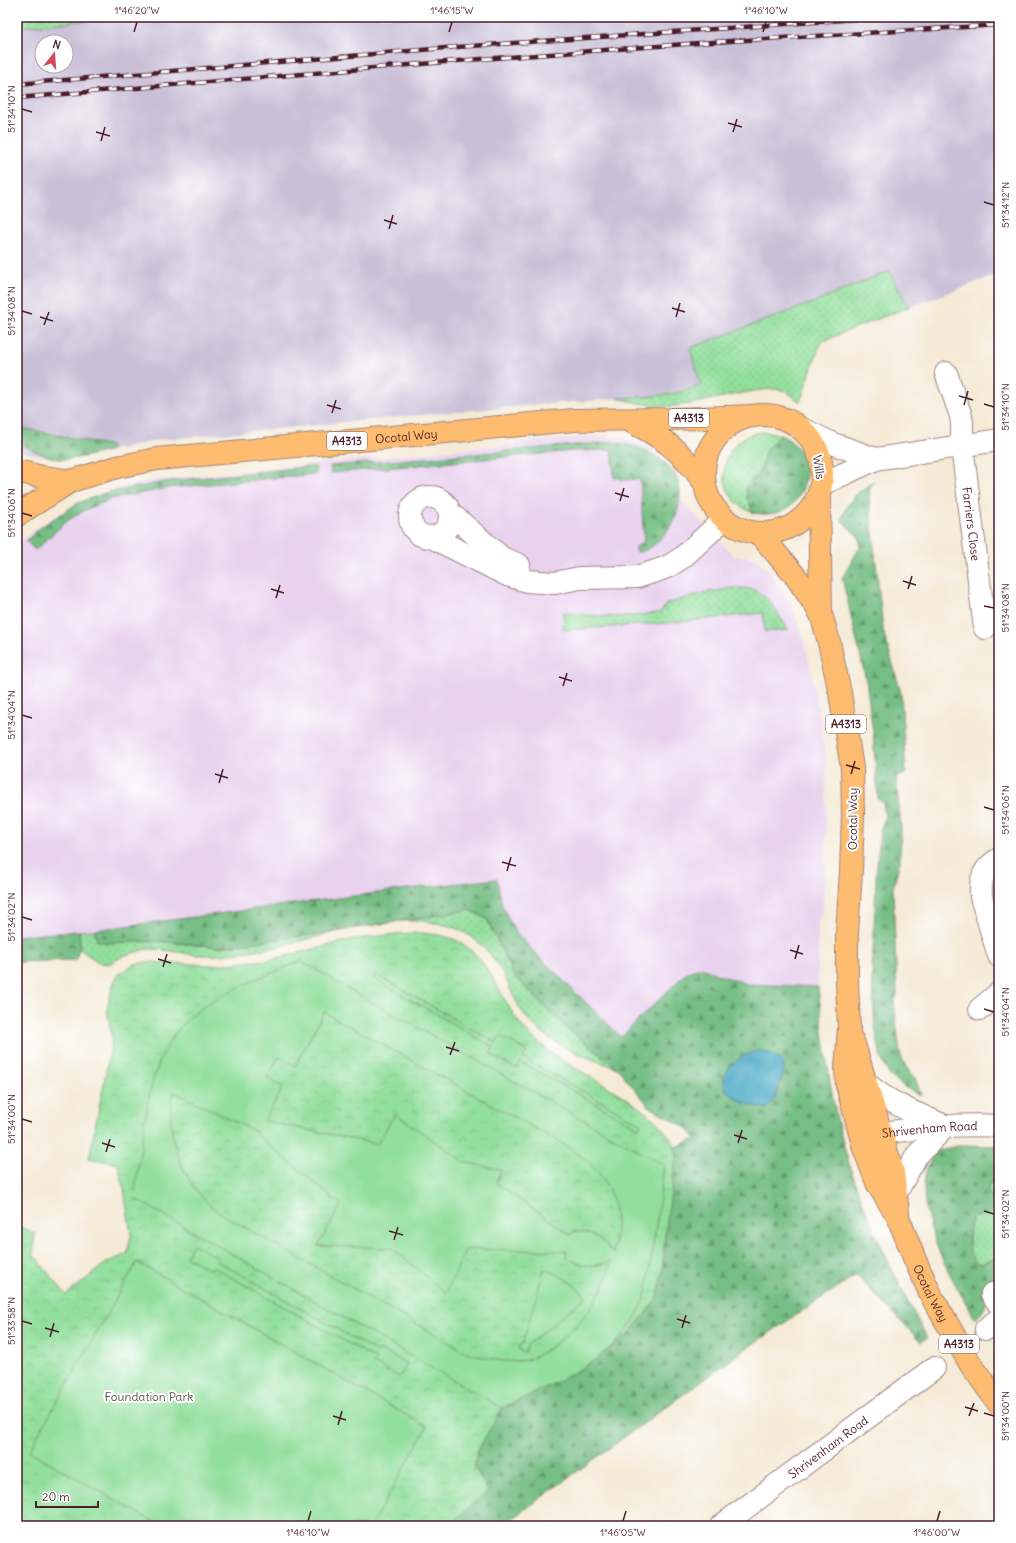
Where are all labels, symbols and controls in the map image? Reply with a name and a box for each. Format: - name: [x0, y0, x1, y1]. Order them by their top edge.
- text: 1°46'20"W: [114, 4, 160, 17]
- text: 1°46'15"W: [431, 4, 473, 17]
- text: 1°46'10"W: [744, 4, 788, 17]
- north arrow: [34, 34, 74, 74]
- text: N: [51, 37, 63, 52]
- text: 51°34'10"N: [5, 85, 18, 133]
- text: 51°34'12"N: [999, 182, 1012, 228]
- text: 51°34'08"N: [5, 286, 18, 336]
- text: 51°34'10"N: [999, 383, 1012, 431]
- road number: A4313: [669, 409, 709, 427]
- street label: Ocotal Way: [374, 425, 438, 446]
- road number: A4313: [327, 432, 367, 450]
- street label: Wills: [810, 454, 828, 480]
- street label: Farriers Close: [960, 486, 984, 562]
- text: 51°34'06"N: [5, 488, 18, 538]
- text: 51°34'08"N: [999, 583, 1012, 633]
- text: 51°34'04"N: [5, 690, 18, 740]
- road number: A4313: [826, 715, 866, 733]
- text: 51°34'06"N: [999, 785, 1012, 835]
- street label: Ocotal Way: [845, 788, 860, 850]
- text: 51°34'02"N: [5, 893, 18, 941]
- text: 51°34'04"N: [999, 987, 1012, 1037]
- text: 51°34'00"N: [5, 1094, 18, 1144]
- street label: Shrivenham Road: [881, 1118, 977, 1140]
- text: 51°34'02"N: [999, 1190, 1012, 1238]
- street label: Ocotal Way: [910, 1262, 952, 1324]
- text: 51°33'58"N: [5, 1297, 18, 1345]
- road number: A4313: [939, 1335, 979, 1353]
- park label: Foundation Park: [105, 1389, 193, 1404]
- text: 51°34'00"N: [999, 1391, 1012, 1441]
- street label: Shrivenham Road: [785, 1412, 871, 1481]
- scale bar: [36, 1483, 98, 1509]
- text: 20 m: [42, 1489, 70, 1504]
- text: 1°46'10"W: [286, 1526, 330, 1539]
- text: 1°46'05"W: [600, 1526, 646, 1539]
- text: 1°46'00"W: [914, 1526, 960, 1539]

